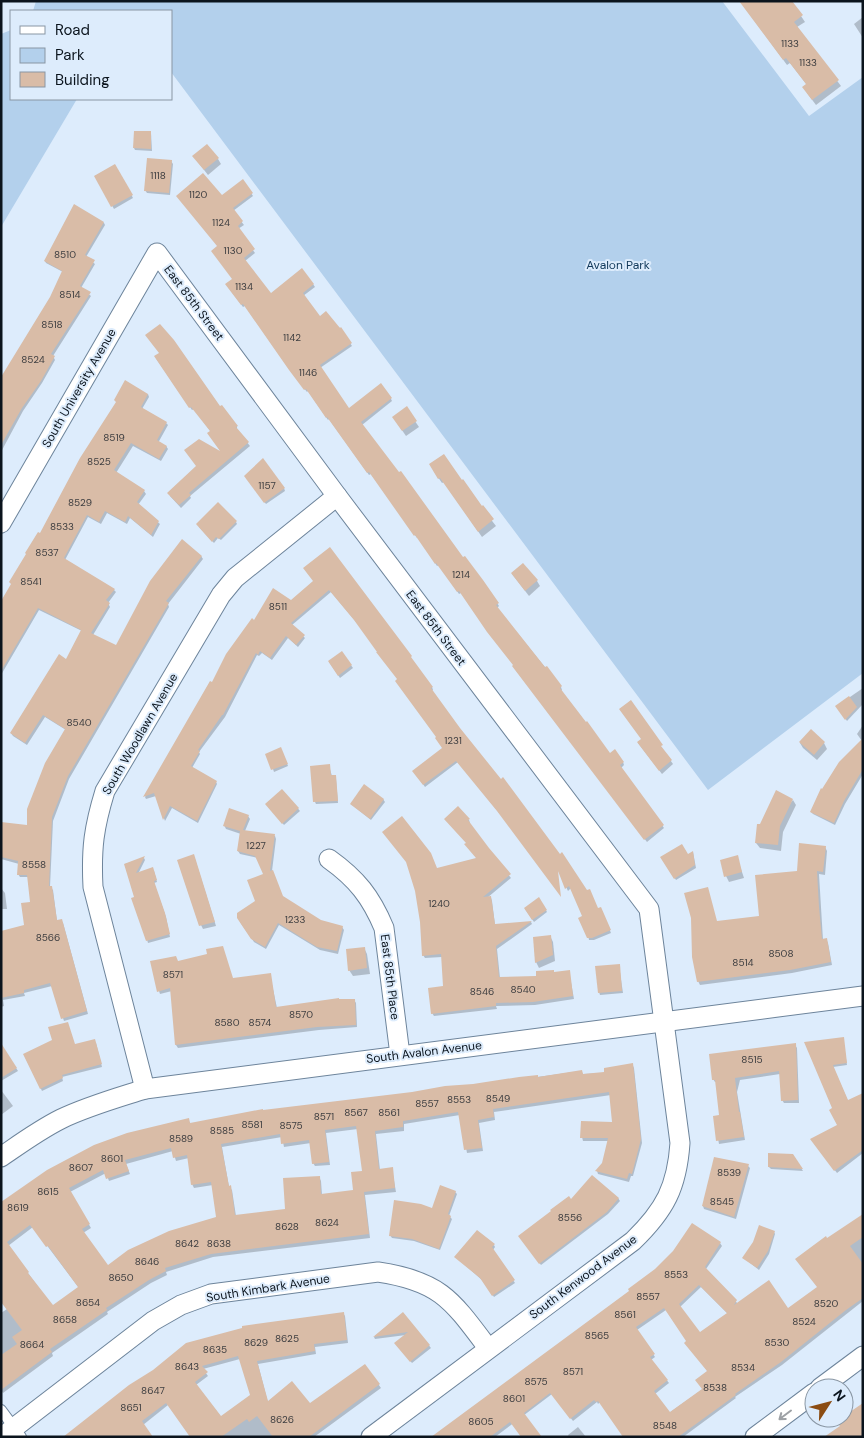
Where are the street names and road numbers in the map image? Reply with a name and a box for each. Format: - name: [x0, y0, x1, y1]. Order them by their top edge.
- street label: East 85th Street: [160, 262, 228, 344]
- street label: South University Avenue: [38, 325, 120, 450]
- street label: East 85th Street: [402, 587, 470, 669]
- street label: South Woodlawn Avenue: [99, 670, 181, 798]
- street label: East 85th Place: [377, 933, 403, 1021]
- street label: South Avalon Avenue: [365, 1037, 483, 1067]
- street label: South Kenwood Avenue: [526, 1231, 640, 1323]
- street label: South Kimbark Avenue: [205, 1270, 331, 1306]

